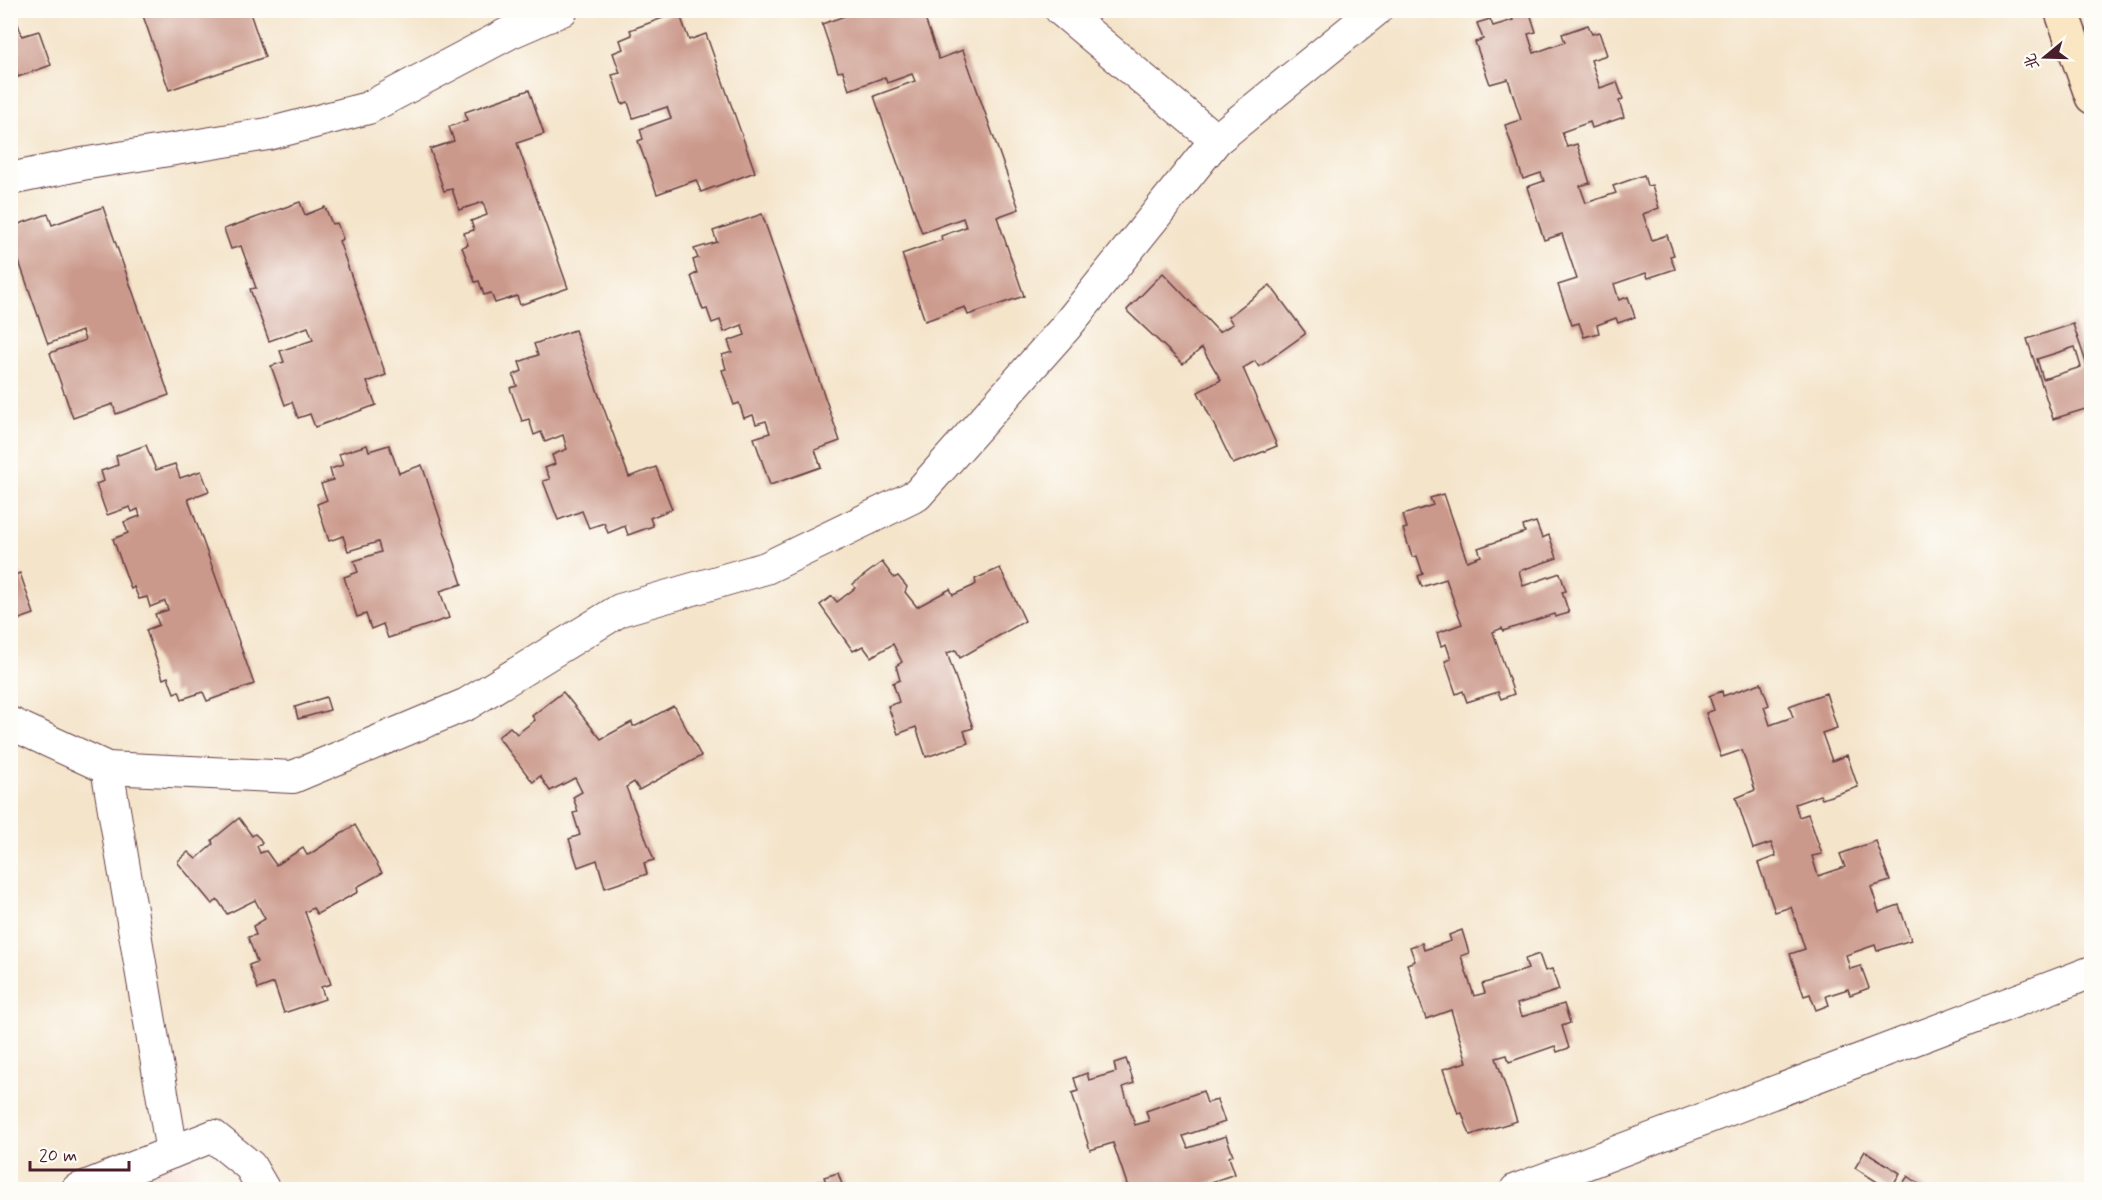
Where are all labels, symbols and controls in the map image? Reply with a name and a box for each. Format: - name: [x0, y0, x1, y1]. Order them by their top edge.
- north arrow: [2015, 27, 2075, 87]
- text: 北: [2020, 50, 2045, 72]
- scale bar: [30, 1134, 129, 1172]
- text: 20 m: [39, 1144, 77, 1168]

